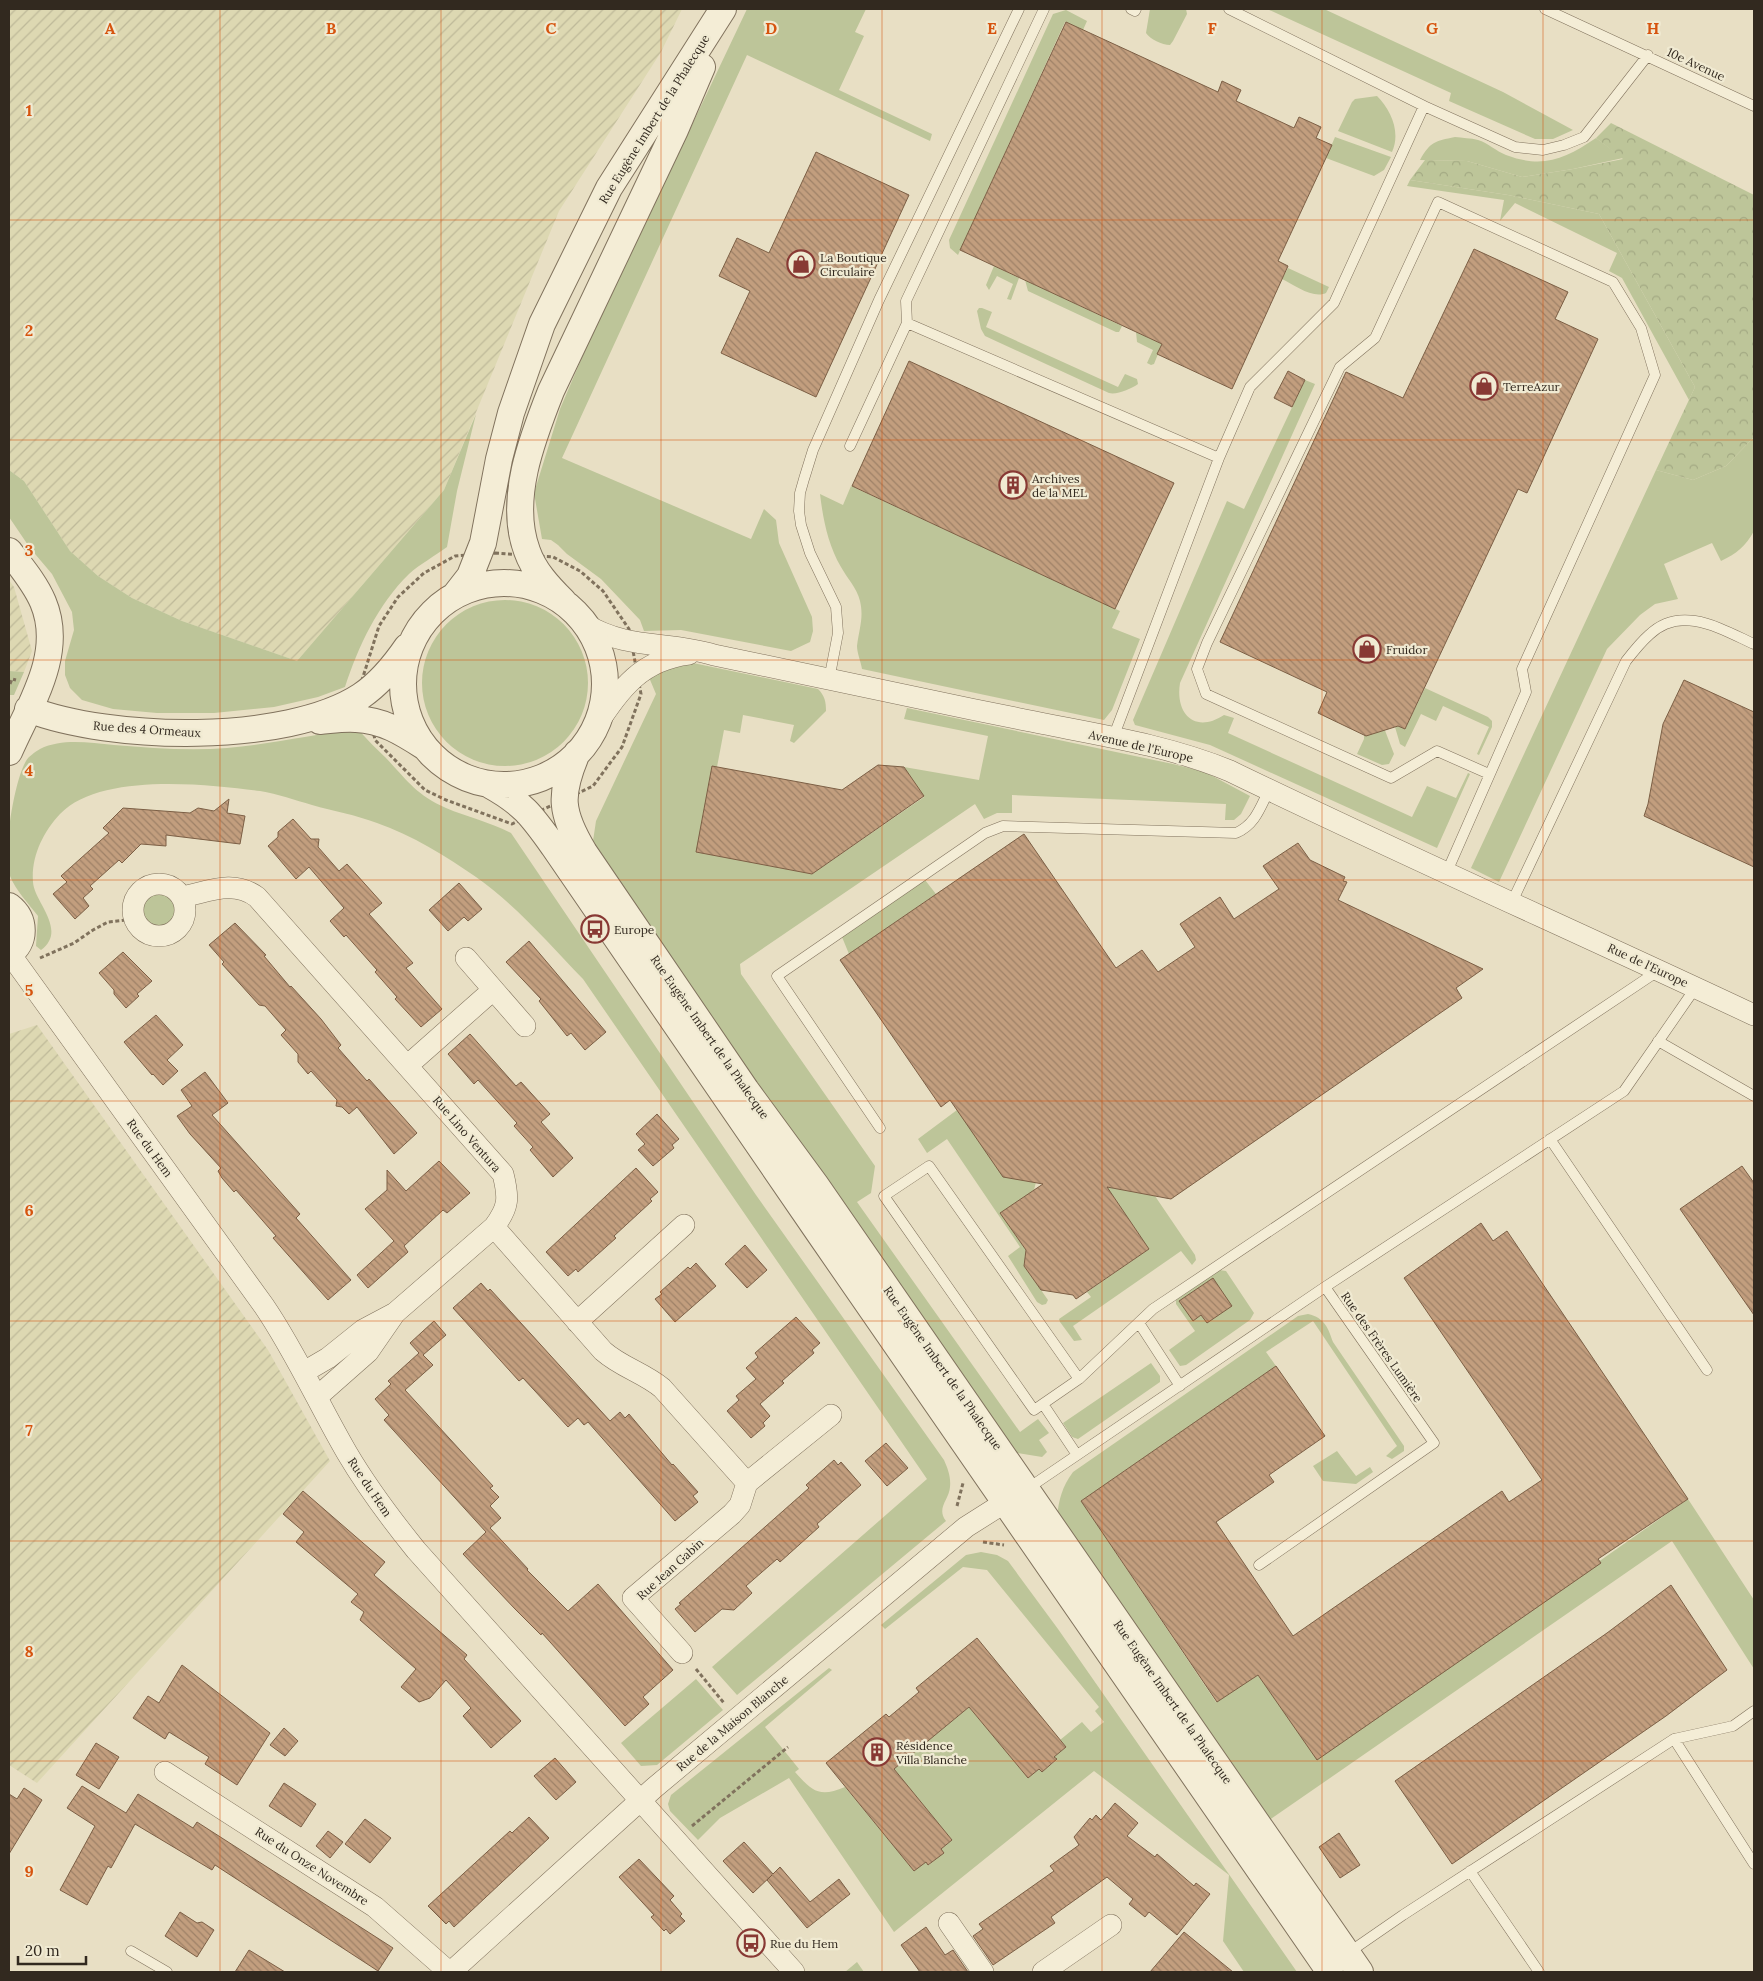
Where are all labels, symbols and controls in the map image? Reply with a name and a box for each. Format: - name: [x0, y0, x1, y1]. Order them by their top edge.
- text: A: [105, 18, 116, 38]
- text: B: [326, 18, 337, 38]
- text: C: [545, 18, 557, 38]
- text: D: [765, 18, 777, 38]
- text: E: [987, 18, 997, 38]
- text: F: [1207, 18, 1217, 38]
- text: G: [1426, 18, 1438, 38]
- text: H: [1647, 18, 1660, 38]
- street label: Rue Eugène Imbert de la Phalecque: [596, 31, 713, 206]
- street label: 10e Avenue: [1665, 44, 1728, 84]
- text: 1: [26, 100, 32, 120]
- shop icon: La Boutique Circulaire: [786, 249, 816, 279]
- place label: La Boutique Circulaire: [820, 250, 887, 279]
- text: 2: [25, 320, 33, 340]
- shop icon: TerreAzur: [1469, 371, 1499, 401]
- place label: TerreAzur: [1503, 379, 1561, 394]
- building icon: Archives de la MEL: [998, 470, 1028, 500]
- place label: Archives de la MEL: [1031, 471, 1087, 500]
- text: 3: [25, 540, 34, 560]
- shop icon: Fruidor: [1352, 634, 1382, 664]
- place label: Fruidor: [1386, 642, 1428, 657]
- street label: Rue des 4 Ormeaux: [93, 718, 202, 740]
- street label: Avenue de l'Europe: [1086, 726, 1195, 765]
- text: 4: [25, 760, 34, 780]
- bus stop icon: Europe: [580, 914, 610, 944]
- place label: Europe: [614, 922, 655, 937]
- street label: Rue de l'Europe: [1605, 940, 1691, 990]
- street label: Rue Eugène Imbert de la Phalecque: [647, 952, 773, 1122]
- text: 5: [25, 980, 34, 1000]
- street label: Rue Lino Ventura: [430, 1093, 504, 1175]
- street label: Rue du Hem: [124, 1116, 176, 1180]
- text: 6: [24, 1200, 34, 1220]
- street label: Rue Eugène Imbert de la Phalecque: [880, 1283, 1006, 1453]
- street label: Rue des Frères Lumière: [1338, 1289, 1426, 1406]
- text: 7: [25, 1420, 33, 1440]
- street label: Rue du Hem: [345, 1455, 395, 1520]
- street label: Rue Jean Gabin: [633, 1535, 707, 1603]
- street label: Rue Eugène Imbert de la Phalecque: [1110, 1617, 1236, 1787]
- text: 8: [24, 1641, 34, 1661]
- street label: Rue de la Maison Blanche: [673, 1671, 791, 1774]
- building icon: Résidence Villa Blanche: [862, 1737, 892, 1767]
- place label: Résidence Villa Blanche: [895, 1738, 968, 1767]
- street label: Rue du Onze Novembre: [252, 1824, 372, 1909]
- text: 9: [24, 1861, 34, 1881]
- bus stop icon: Rue du Hem: [736, 1928, 766, 1958]
- scale bar: [18, 1934, 85, 1966]
- place label: Rue du Hem: [770, 1936, 838, 1951]
- text: 20 m: [25, 1941, 60, 1960]

